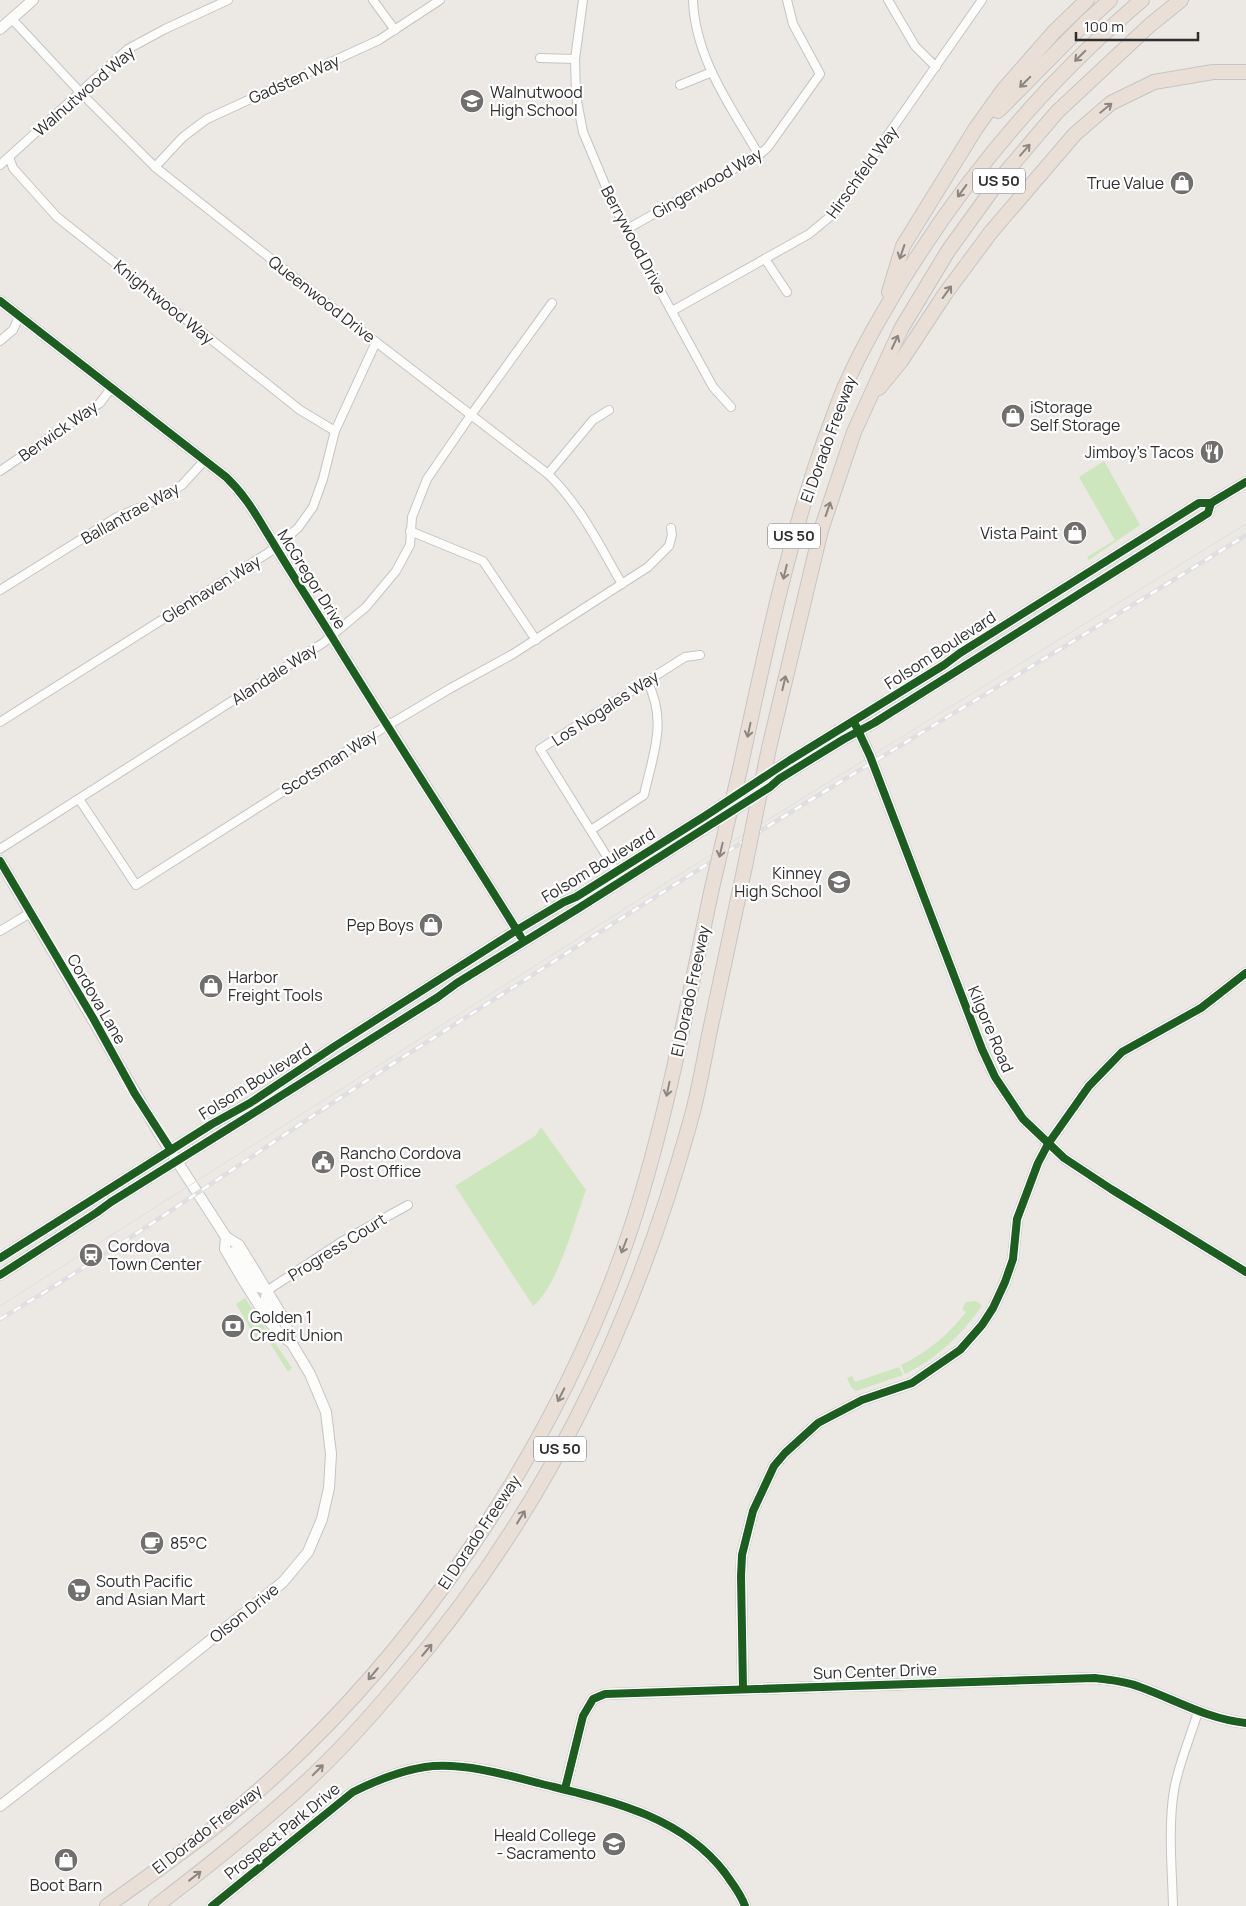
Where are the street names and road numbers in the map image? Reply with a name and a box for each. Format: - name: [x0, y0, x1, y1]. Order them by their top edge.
- street label: Walnutwood Way: [29, 41, 140, 141]
- street label: Gadsten Way: [245, 49, 343, 109]
- street label: Hirschfeld Way: [821, 121, 903, 223]
- street label: Gingerwood Way: [648, 142, 767, 223]
- road number: US 50: [973, 168, 1025, 194]
- street label: Berrywood Drive: [596, 182, 672, 298]
- street label: Queenwood Drive: [264, 250, 380, 348]
- street label: Knightwood Way: [109, 255, 219, 350]
- street label: El Dorado Freeway: [795, 372, 861, 505]
- street label: Berwick Way: [14, 395, 102, 466]
- street label: Ballantrae Way: [77, 477, 183, 549]
- road number: US 50: [768, 524, 820, 548]
- street label: McGregor Drive: [273, 525, 351, 633]
- street label: Glenhaven Way: [157, 550, 265, 628]
- street label: Folsom Boulevard: [880, 606, 1000, 694]
- street label: Alandale Way: [227, 638, 322, 710]
- street label: Los Nogales Way: [547, 665, 663, 751]
- street label: Scotsman Way: [277, 723, 382, 800]
- street label: Folsom Boulevard: [537, 822, 659, 908]
- street label: El Dorado Freeway: [665, 923, 715, 1059]
- street label: Cordova Lane: [62, 950, 132, 1048]
- street label: Kilgore Road: [963, 982, 1019, 1076]
- street label: Folsom Boulevard: [195, 1038, 315, 1124]
- street label: Progress Court: [284, 1208, 390, 1286]
- road number: US 50: [534, 1436, 586, 1462]
- street label: El Dorado Freeway: [433, 1470, 526, 1593]
- street label: Olson Drive: [205, 1578, 283, 1648]
- street label: Sun Center Drive: [813, 1658, 937, 1684]
- street label: Prospect Park Drive: [220, 1778, 344, 1884]
- street label: El Dorado Freeway: [148, 1779, 267, 1879]

